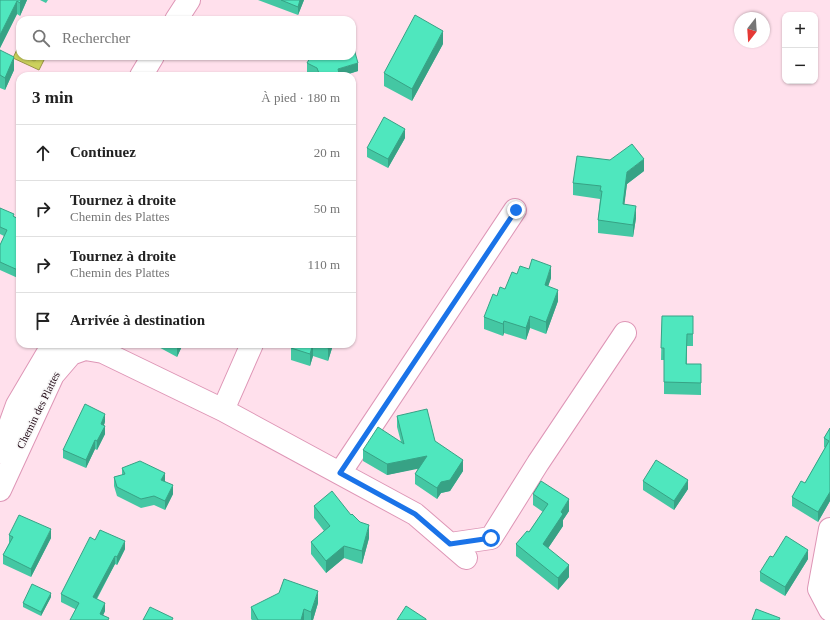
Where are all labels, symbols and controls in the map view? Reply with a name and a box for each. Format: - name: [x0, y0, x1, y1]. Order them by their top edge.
- north arrow: [734, 12, 770, 48]
- map controls: [782, 12, 818, 84]
- button: +: [782, 12, 818, 48]
- search box: [16, 16, 356, 60]
- icon: search: [30, 27, 52, 49]
- text: Rechercher: [62, 30, 130, 46]
- button: −: [782, 48, 818, 84]
- text: 3 min: [32, 88, 73, 107]
- text: À pied · 180 m: [261, 90, 340, 105]
- icon: ahead: [32, 142, 54, 164]
- text: Continuez: [70, 144, 136, 160]
- text: 20 m: [314, 145, 340, 160]
- text: Tournez à droite: [70, 192, 176, 208]
- icon: right: [32, 198, 54, 220]
- text: 50 m: [314, 201, 340, 216]
- route end: [507, 201, 525, 219]
- text: Chemin des Plattes: [70, 209, 170, 224]
- text: Tournez à droite: [70, 248, 176, 264]
- icon: right: [32, 254, 54, 276]
- text: 110 m: [308, 257, 340, 272]
- text: Chemin des Plattes: [70, 265, 170, 280]
- icon: arrive: [32, 310, 54, 332]
- text: Arrivée à destination: [70, 312, 205, 328]
- street label: Chemin des Plattes: [14, 369, 62, 451]
- route start: [482, 529, 500, 547]

